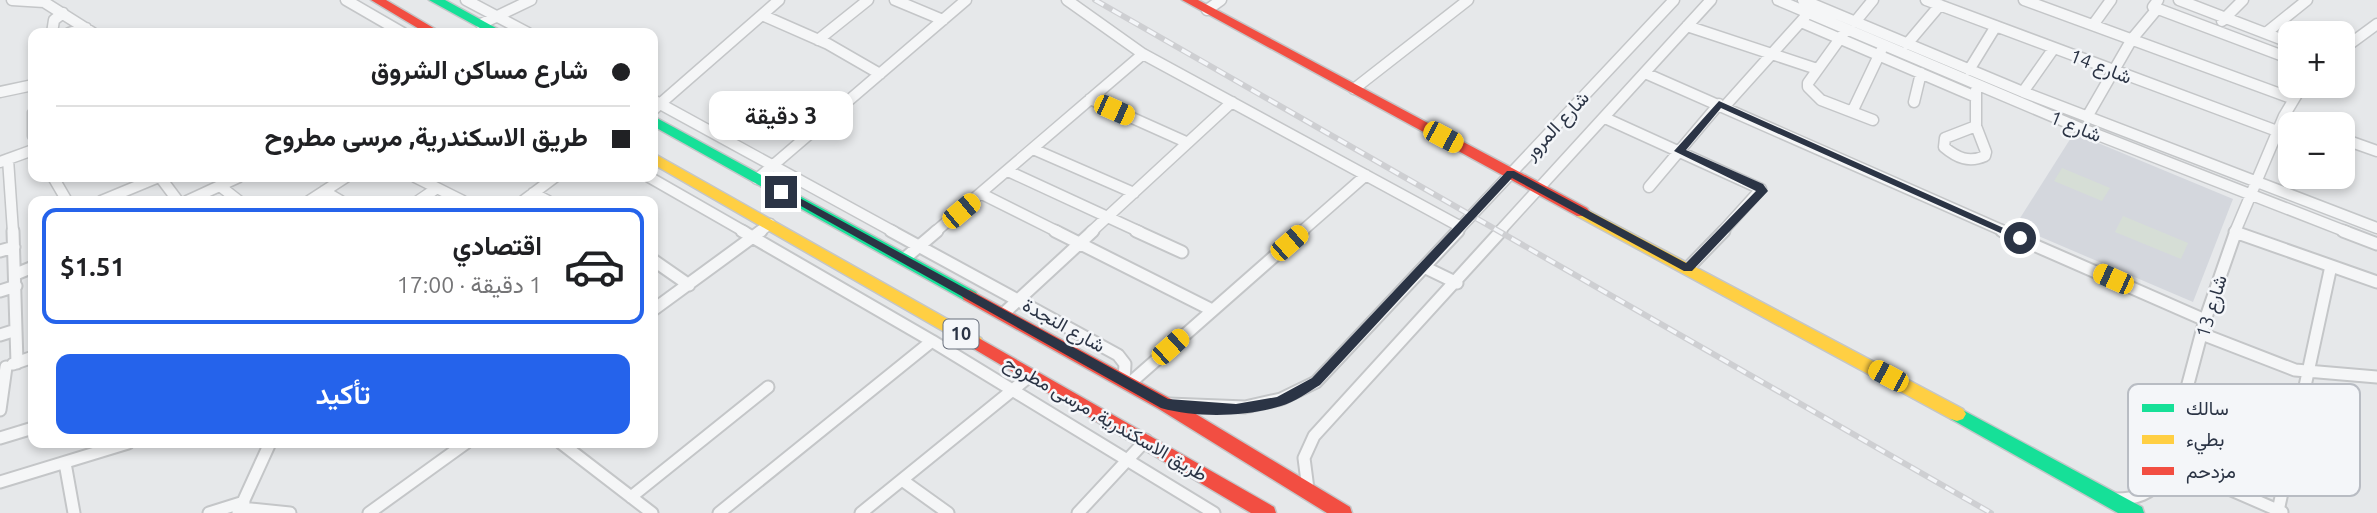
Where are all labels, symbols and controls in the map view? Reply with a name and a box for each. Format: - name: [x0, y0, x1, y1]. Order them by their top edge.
- map controls: [2278, 21, 2355, 189]
- button: +: [2278, 21, 2355, 98]
- street label: شارع 14: [2066, 44, 2135, 90]
- text: شارع مساكن الشروق: [371, 55, 588, 84]
- street label: شارع المرور: [1518, 86, 1595, 166]
- callout: 3 دقيقة: [709, 90, 853, 140]
- car: [1091, 92, 1138, 128]
- text: 3 دقيقة: [745, 103, 817, 128]
- street label: شارع 1: [2046, 106, 2105, 148]
- button: −: [2278, 112, 2355, 189]
- car: [1420, 118, 1467, 156]
- text: طريق الاسكندرية, مرسى مطروح: [265, 122, 588, 151]
- route end: [765, 176, 797, 208]
- car: [939, 189, 984, 233]
- car: [1267, 221, 1312, 265]
- route start: [2004, 222, 2036, 254]
- text: اقتصادي: [453, 231, 542, 260]
- icon: car: [563, 235, 626, 298]
- text: $1.51: [60, 252, 125, 281]
- car: [2090, 261, 2137, 297]
- text: 1 دقيقة · 17:00: [397, 272, 542, 297]
- street label: شارع 13: [2191, 272, 2233, 340]
- street label: شارع النجدة: [1018, 293, 1109, 358]
- road number: 10: [944, 320, 978, 348]
- car: [1148, 325, 1193, 369]
- street label: طريق الاسكندرية, مرسى مطروح: [999, 351, 1212, 487]
- button: تأكيد: [56, 354, 630, 434]
- car: [1865, 357, 1912, 395]
- legend: [2128, 384, 2360, 496]
- text: سالك: [2186, 397, 2229, 419]
- text: بطيء: [2186, 428, 2224, 455]
- text: مزدحم: [2186, 460, 2236, 484]

